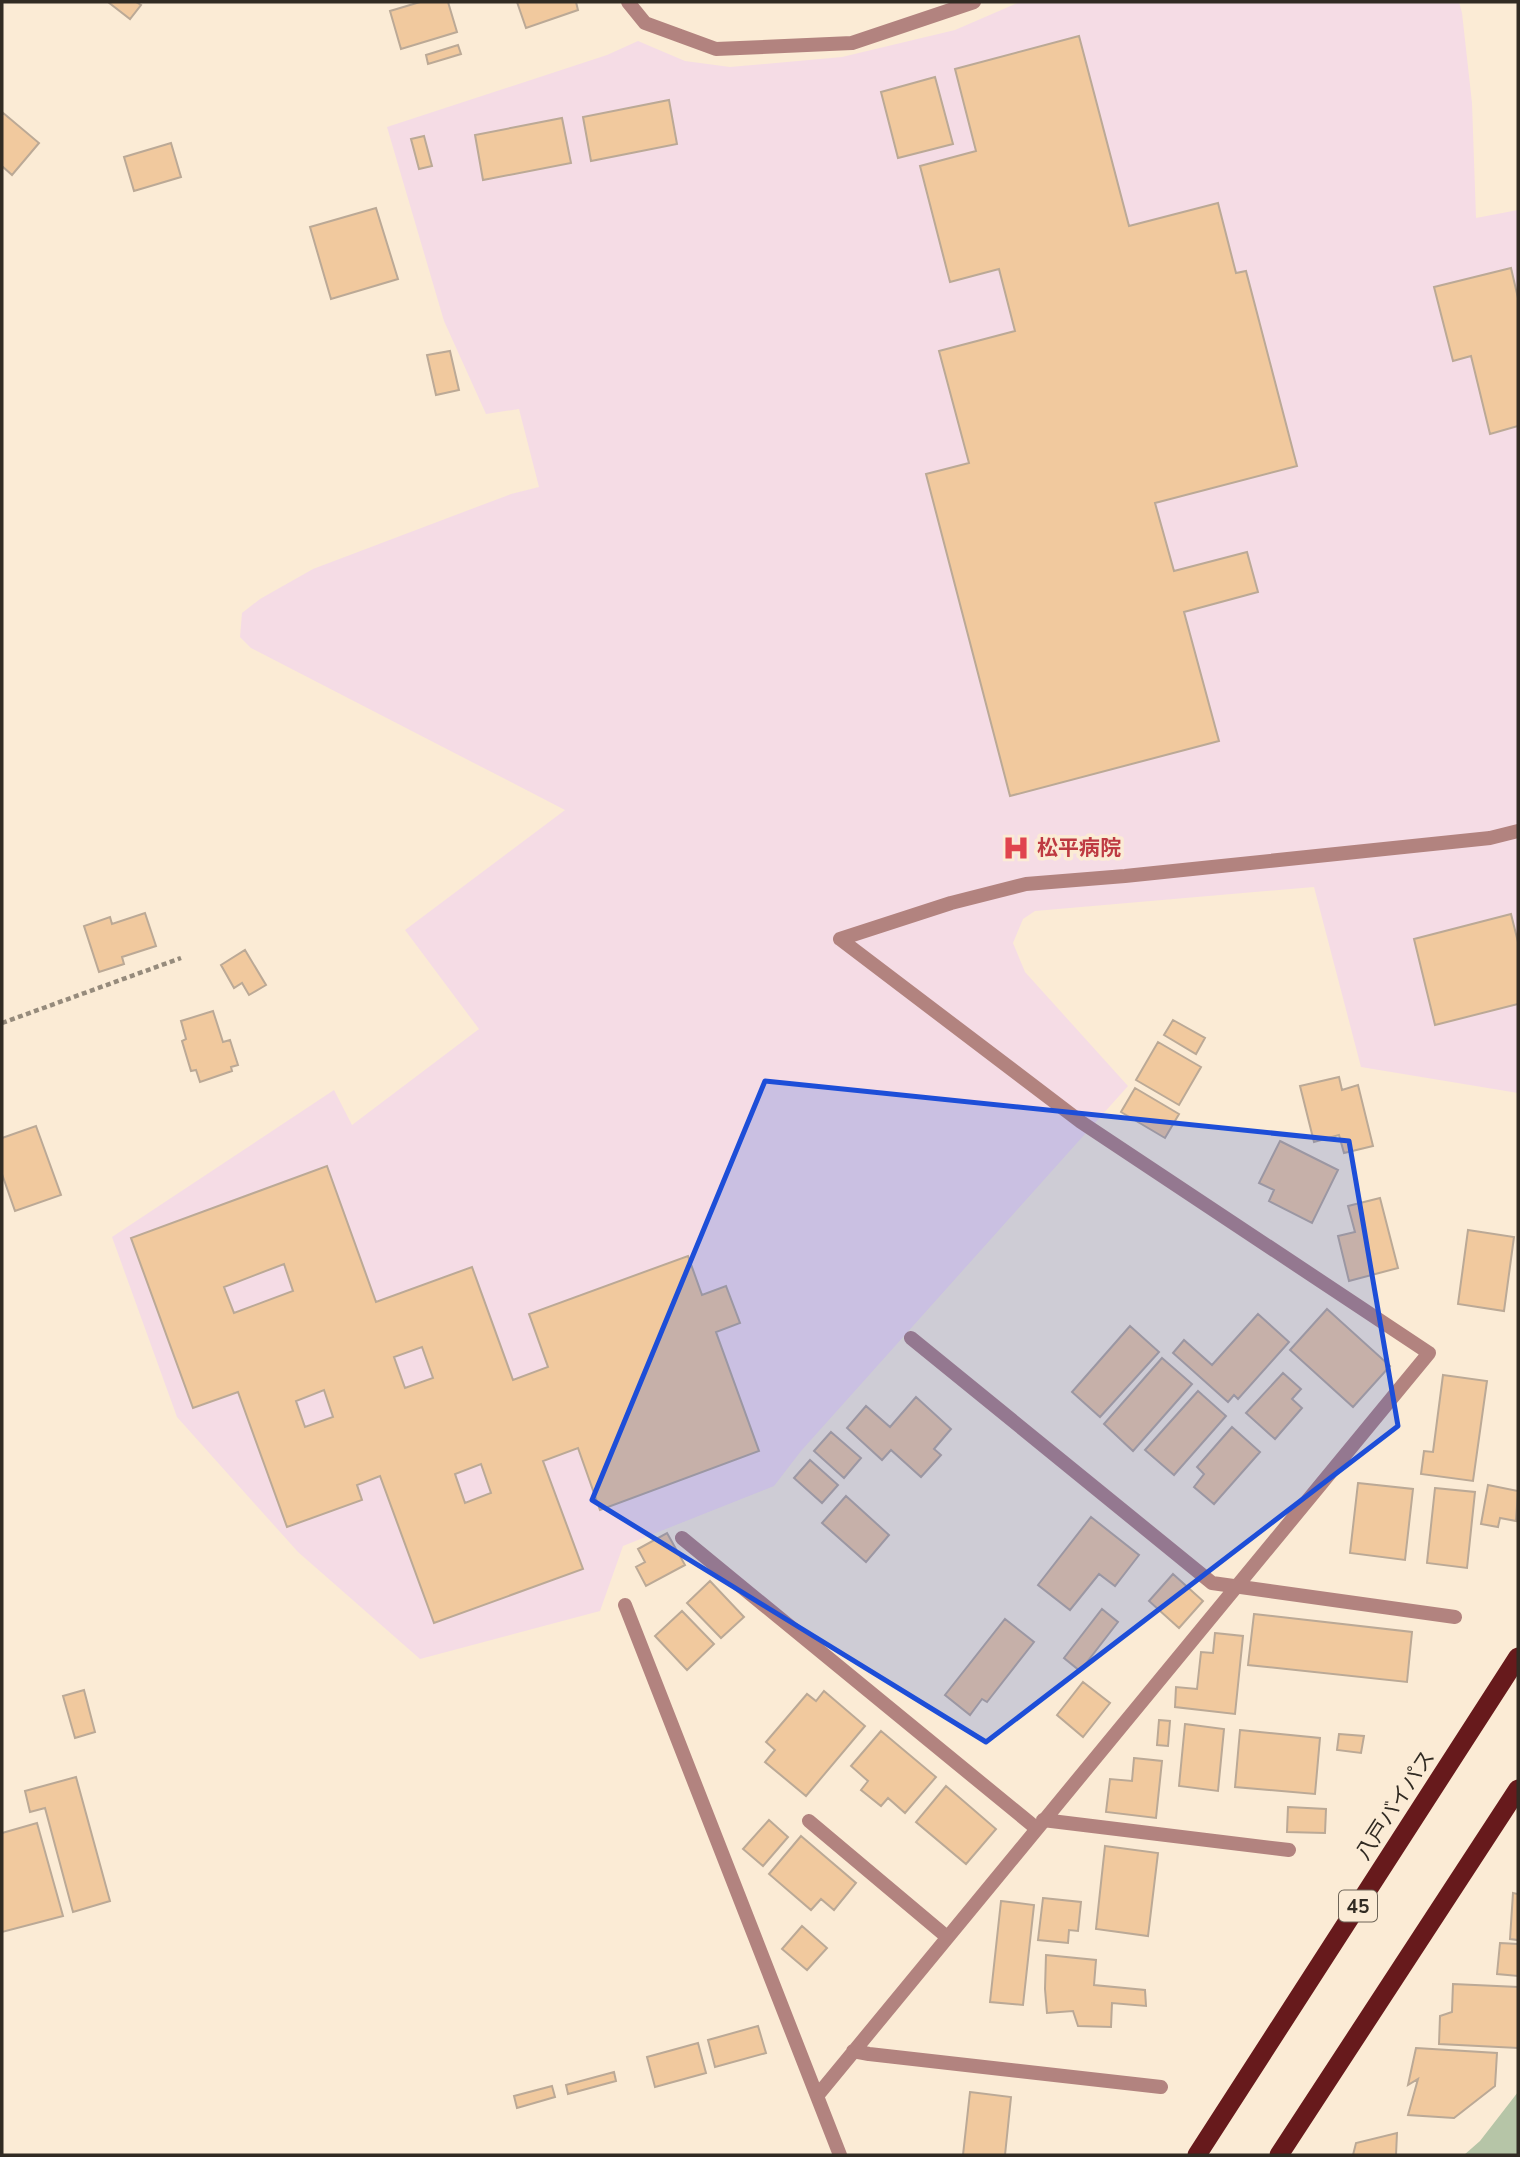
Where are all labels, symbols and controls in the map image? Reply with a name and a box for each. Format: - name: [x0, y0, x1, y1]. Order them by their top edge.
- hospital icon: 松平病院: [1001, 833, 1031, 863]
- place label: 松平病院: [1037, 834, 1121, 862]
- street label: 八戸バイパス: [1349, 1745, 1441, 1865]
- road number: 45: [1339, 1890, 1377, 1922]

